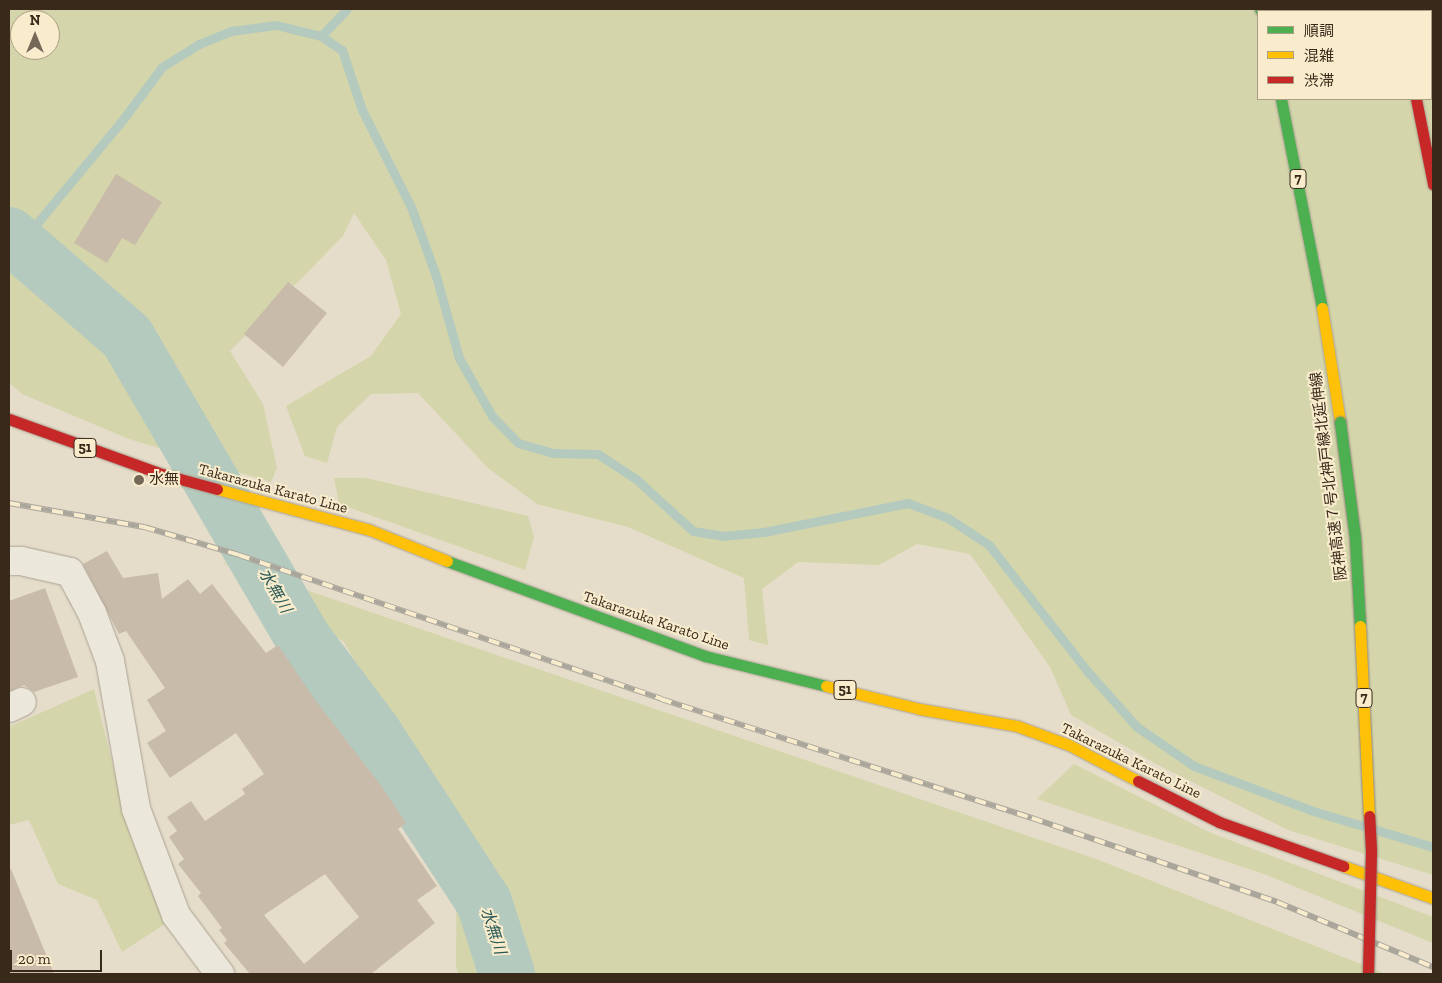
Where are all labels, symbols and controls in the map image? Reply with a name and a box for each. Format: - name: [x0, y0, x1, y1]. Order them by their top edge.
- north arrow: [10, 10, 60, 60]
- legend: [1257, 10, 1432, 100]
- text: N: [30, 12, 40, 29]
- text: 順調: [1304, 22, 1334, 40]
- text: 混雑: [1304, 47, 1334, 65]
- text: 渋滞: [1304, 72, 1334, 90]
- road number: 7: [1289, 168, 1307, 190]
- street label: 阪神高速７号北神戸線北延伸線: [1307, 371, 1351, 581]
- road number: 51: [72, 436, 98, 459]
- street label: Takarazuka Karato Line: [196, 460, 350, 518]
- place label: 水無: [149, 471, 179, 489]
- marker: 水無: [133, 474, 145, 486]
- water label: 水無川: [255, 565, 295, 617]
- street label: Takarazuka Karato Line: [580, 587, 732, 655]
- road number: 51: [832, 678, 858, 702]
- road number: 7: [1355, 686, 1373, 710]
- street label: Takarazuka Karato Line: [1058, 719, 1204, 803]
- water label: 水無川: [476, 905, 510, 957]
- scale bar: [12, 940, 105, 972]
- text: 20 m: [18, 950, 51, 968]

